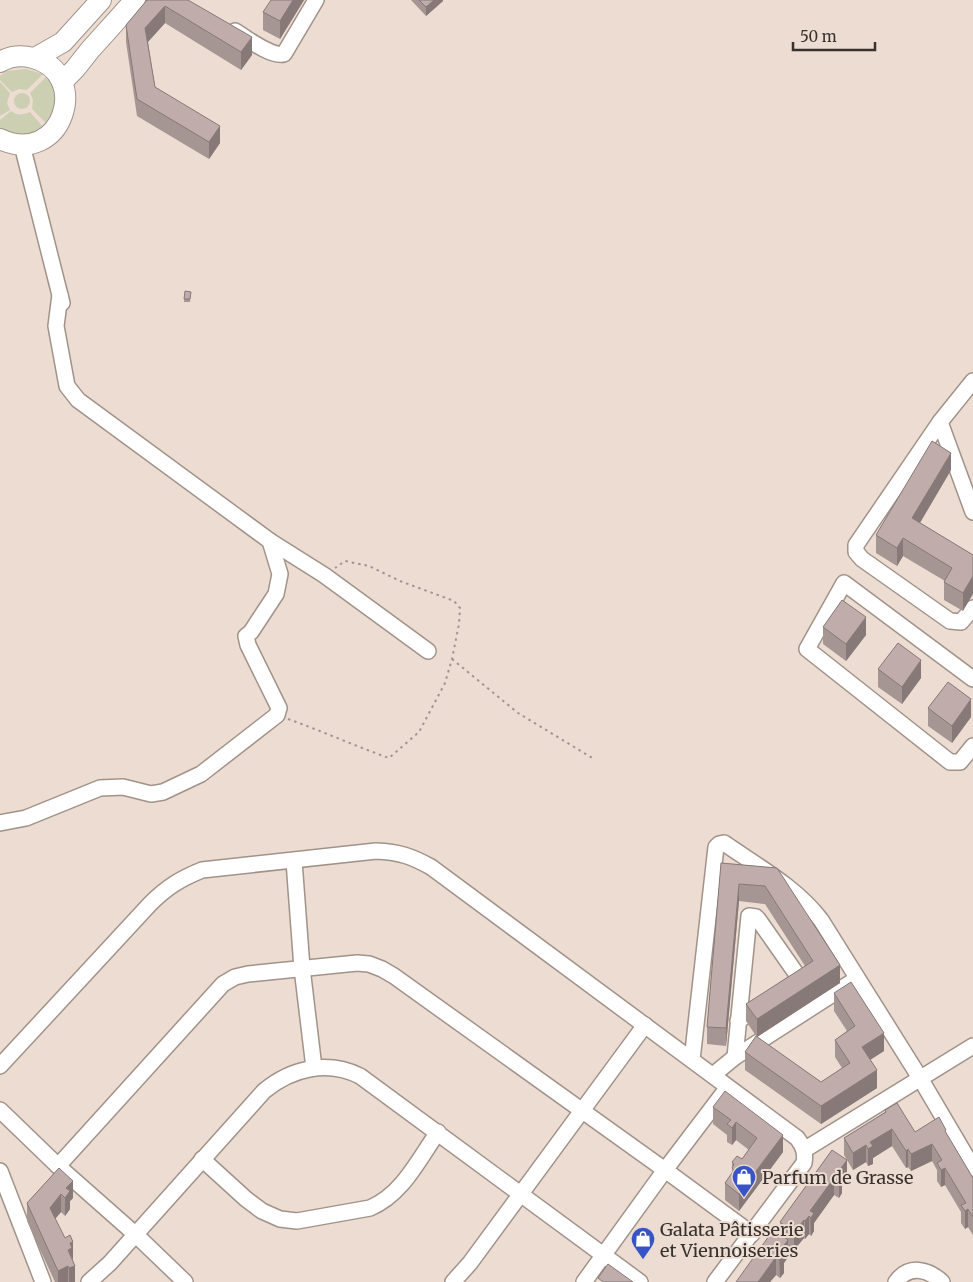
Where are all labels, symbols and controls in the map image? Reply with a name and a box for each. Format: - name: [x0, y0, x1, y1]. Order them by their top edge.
- scale bar: [793, 20, 876, 52]
- text: 50 m: [800, 27, 837, 46]
- shop icon: Parfum de Grasse: [731, 1164, 757, 1198]
- place label: Parfum de Grasse: [762, 1166, 913, 1189]
- place label: Galata Pâtisserie et Viennoiseries: [660, 1218, 803, 1262]
- shop icon: Galata Pâtisserie et Viennoiseries: [630, 1226, 656, 1260]

